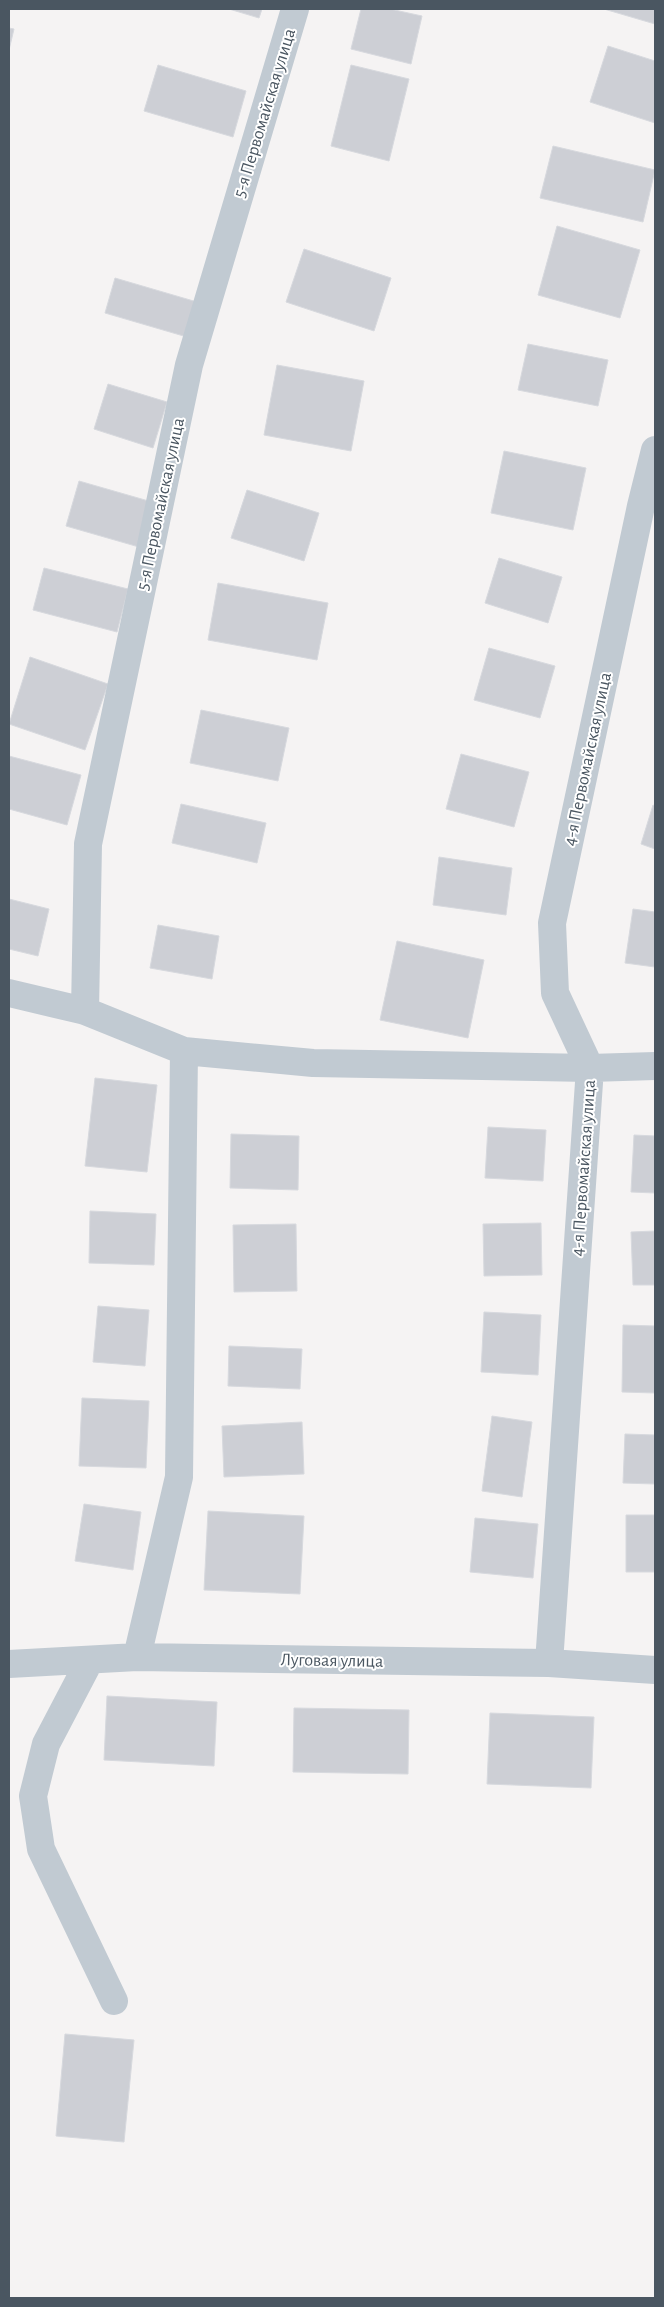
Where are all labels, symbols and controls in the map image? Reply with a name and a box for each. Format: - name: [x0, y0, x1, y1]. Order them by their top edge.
- street label: 5-я Первомайская улица: [231, 27, 299, 200]
- street label: 5-я Первомайская улица: [134, 416, 188, 592]
- street label: 4-я Первомайская улица: [561, 671, 615, 848]
- street label: 4-я Первомайская улица: [569, 1079, 599, 1257]
- street label: Луговая улица: [280, 1651, 384, 1671]

